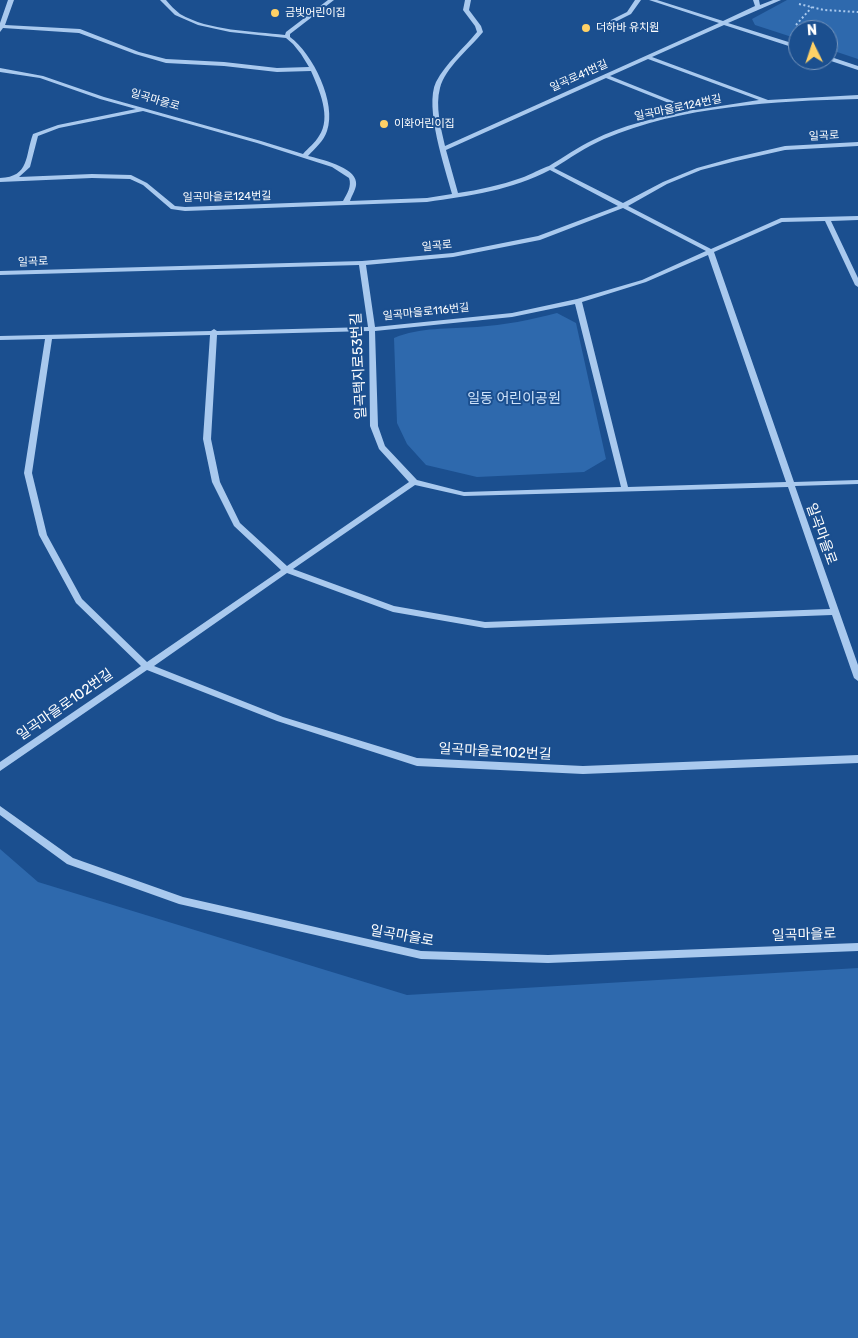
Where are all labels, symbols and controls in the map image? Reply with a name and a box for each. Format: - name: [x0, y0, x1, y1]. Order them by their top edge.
- place label: 금빛어린이집: [285, 6, 346, 20]
- marker: 금빛어린이집: [269, 7, 281, 19]
- north arrow: [788, 20, 838, 70]
- place label: 더하바 유치원: [596, 21, 659, 35]
- marker: 더하바 유치원: [580, 22, 592, 34]
- text: N: [806, 22, 818, 39]
- street label: 일곡로41번길: [548, 57, 610, 95]
- street label: 일곡마을로: [129, 87, 181, 113]
- street label: 일곡마을로124번길: [633, 92, 723, 124]
- place label: 이화어린이집: [394, 117, 455, 131]
- marker: 이화어린이집: [378, 118, 390, 130]
- street label: 일곡로: [808, 129, 840, 143]
- street label: 일곡마을로124번길: [183, 190, 271, 204]
- street label: 일곡로: [421, 238, 453, 254]
- street label: 일곡로: [18, 255, 48, 269]
- street label: 일곡마을로116번길: [382, 301, 470, 323]
- street label: 일곡택지로53번길: [348, 312, 370, 420]
- park label: 일동 어린이공원: [467, 391, 561, 407]
- street label: 일곡마을로: [802, 501, 840, 567]
- street label: 일곡마을로102번길: [14, 666, 116, 744]
- street label: 일곡마을로102번길: [438, 741, 552, 763]
- street label: 일곡마을로: [369, 922, 435, 950]
- street label: 일곡마을로: [772, 925, 836, 945]

